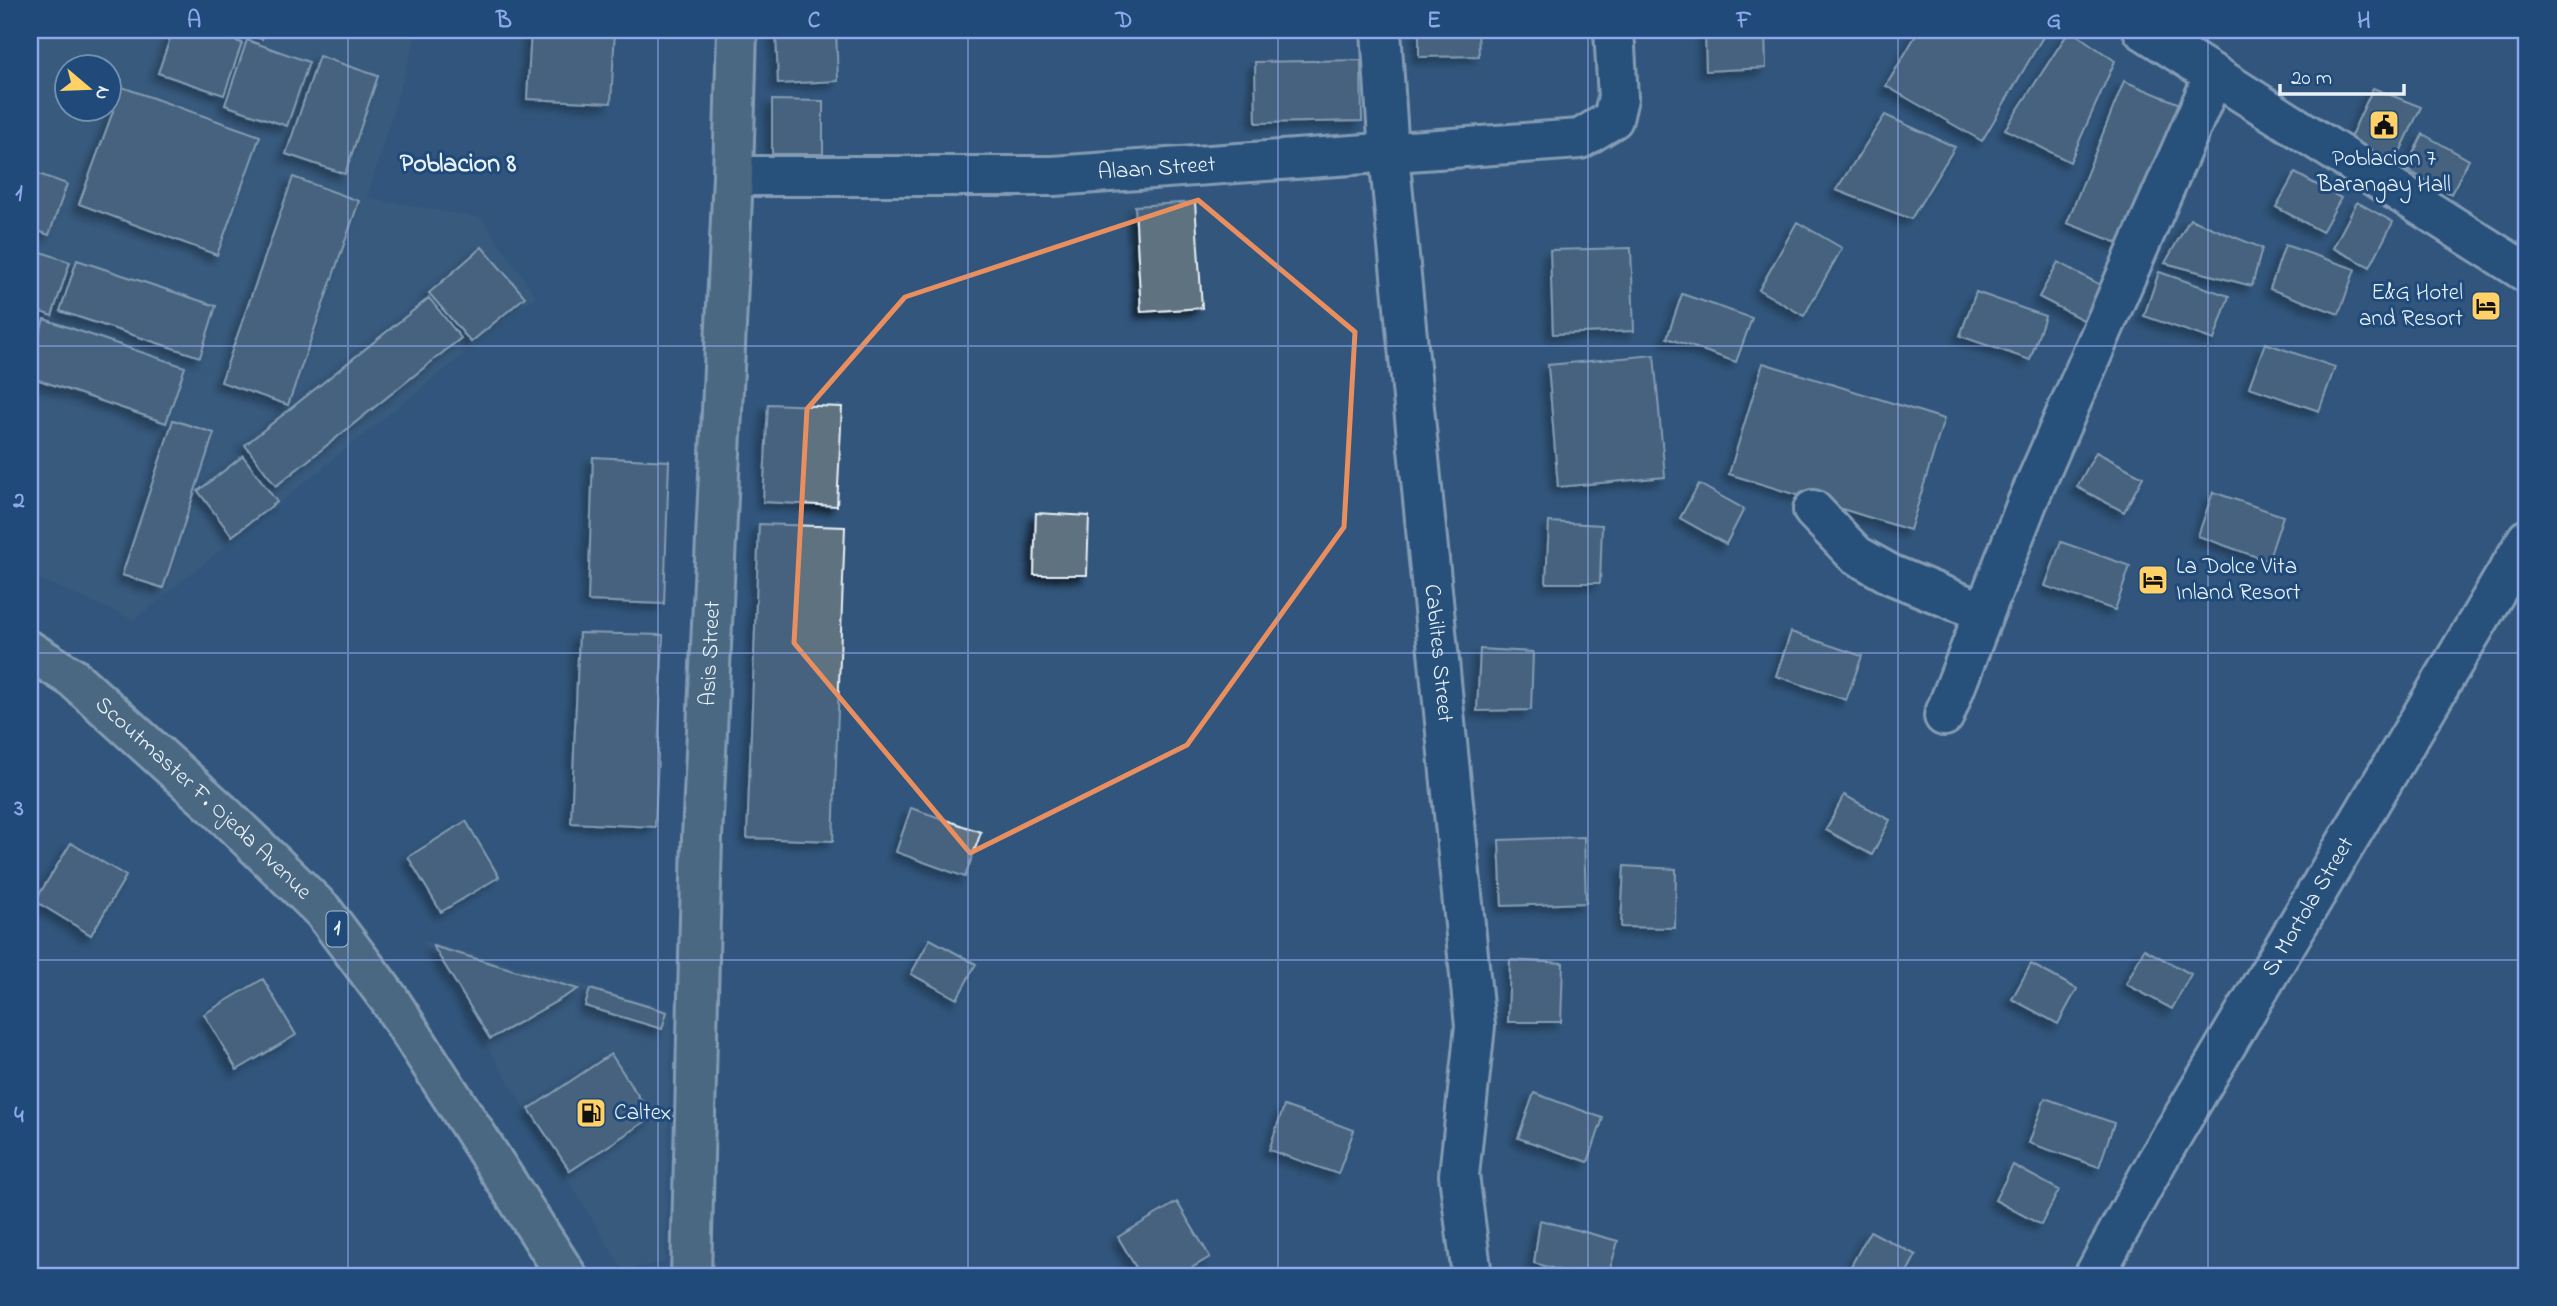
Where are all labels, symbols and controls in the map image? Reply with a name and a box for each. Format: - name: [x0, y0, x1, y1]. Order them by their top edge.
- text: A: [187, 5, 201, 38]
- text: B: [495, 5, 512, 38]
- text: C: [808, 5, 821, 38]
- text: D: [1115, 5, 1132, 38]
- text: E: [1427, 5, 1441, 38]
- text: F: [1736, 5, 1752, 38]
- text: G: [2047, 5, 2061, 38]
- text: H: [2357, 5, 2371, 38]
- north arrow: [52, 52, 122, 122]
- scale bar: [2280, 52, 2405, 96]
- text: 20 m: [2291, 64, 2332, 94]
- text: N: [87, 82, 117, 103]
- public building icon: Poblacion 7 Barangay Hall: [2367, 108, 2401, 142]
- place label: Poblacion 7 Barangay Hall: [2316, 143, 2451, 204]
- district label: Poblacion 8: [400, 146, 516, 184]
- street label: Alaan Street: [1097, 148, 1217, 189]
- text: 1: [15, 178, 23, 211]
- place label: E&G Hotel and Resort: [2359, 277, 2463, 336]
- hotel icon: E&G Hotel and Resort: [2469, 289, 2503, 323]
- text: 2: [12, 485, 25, 518]
- place label: La Dolce Vita Inland Resort: [2176, 551, 2301, 610]
- hotel icon: La Dolce Vita Inland Resort: [2136, 563, 2170, 597]
- street label: Cabiltes Street: [1415, 583, 1462, 724]
- street label: Asis Street: [692, 600, 730, 707]
- street label: Scoutmaster F. Ojeda Avenue: [87, 689, 320, 908]
- text: 3: [13, 793, 24, 826]
- street label: S. Mortola Street: [2254, 830, 2363, 983]
- road number: 1: [326, 912, 348, 946]
- fuel station icon: Caltex: [574, 1096, 608, 1130]
- place label: Caltex: [614, 1097, 671, 1130]
- text: 4: [14, 1100, 24, 1133]

